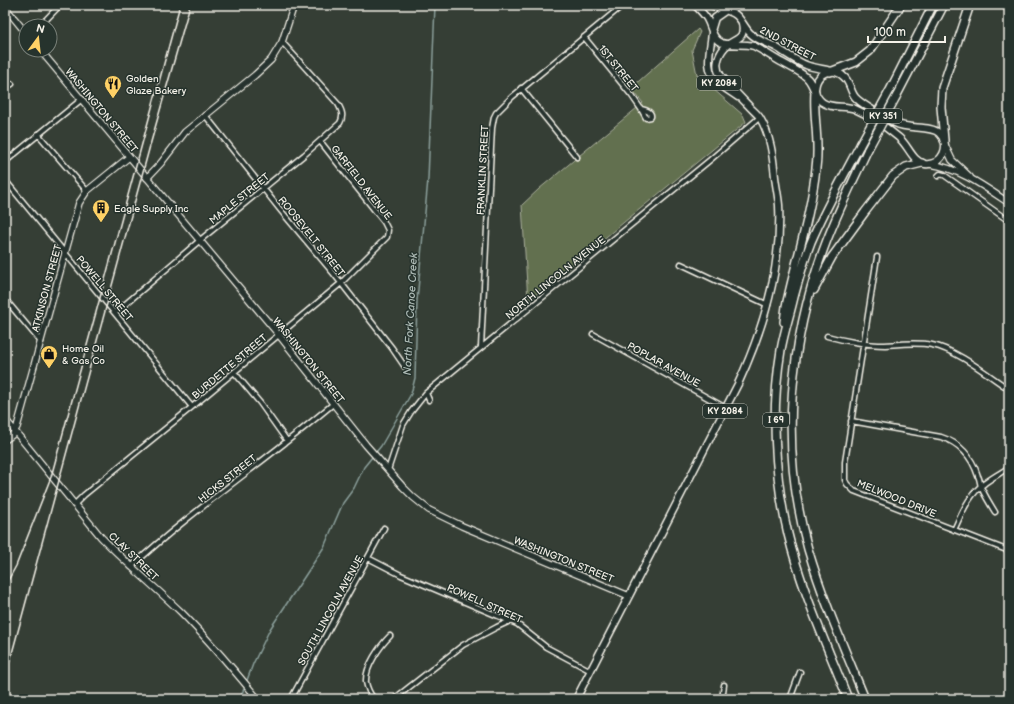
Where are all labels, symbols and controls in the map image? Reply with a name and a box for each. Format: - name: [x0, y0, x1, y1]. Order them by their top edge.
- north arrow: [18, 18, 58, 58]
- scale bar: [868, 18, 945, 44]
- text: N: [35, 21, 46, 36]
- street label: 2ND STREET: [758, 24, 817, 64]
- text: 100 m: [874, 25, 906, 40]
- street label: 1ST STREET: [596, 43, 641, 94]
- street label: WASHINGTON STREET: [62, 66, 140, 155]
- place label: Golden Glaze Bakery: [126, 73, 187, 97]
- restaurant icon: Golden Glaze Bakery: [103, 74, 123, 99]
- road number: KY 2084: [697, 76, 741, 90]
- road number: KY 351: [864, 109, 902, 123]
- street label: FRANKLIN STREET: [475, 125, 491, 215]
- street label: GARFIELD AVENUE: [328, 143, 394, 223]
- street label: MAPLE STREET: [207, 171, 272, 227]
- street label: ROOSEVELT STREET: [275, 194, 347, 279]
- building icon: Eagle Supply Inc: [91, 198, 111, 223]
- place label: Eagle Supply Inc: [114, 203, 189, 215]
- street label: NORTH LINCOLN AVENUE: [503, 234, 608, 322]
- street label: ATKINSON STREET: [30, 243, 64, 333]
- water label: North Fork Canoe Creek: [401, 252, 420, 376]
- street label: POWELL STREET: [73, 254, 135, 324]
- street label: WASHINGTON STREET: [270, 315, 346, 406]
- street label: BURDETTE STREET: [190, 332, 270, 402]
- street label: POPLAR AVENUE: [625, 340, 702, 390]
- place label: Home Oil & Gas Co: [62, 343, 105, 367]
- shop icon: Home Oil & Gas Co: [39, 344, 59, 369]
- road number: KY 2084: [703, 404, 747, 418]
- road number: I 69: [763, 413, 789, 427]
- street label: HICKS STREET: [196, 452, 259, 505]
- street label: MELWOOD DRIVE: [855, 478, 938, 520]
- street label: CLAY STREET: [106, 530, 161, 583]
- street label: WASHINGTON STREET: [512, 534, 615, 585]
- street label: SOUTH LINCOLN AVENUE: [296, 553, 366, 667]
- street label: POWELL STREET: [445, 582, 524, 626]

